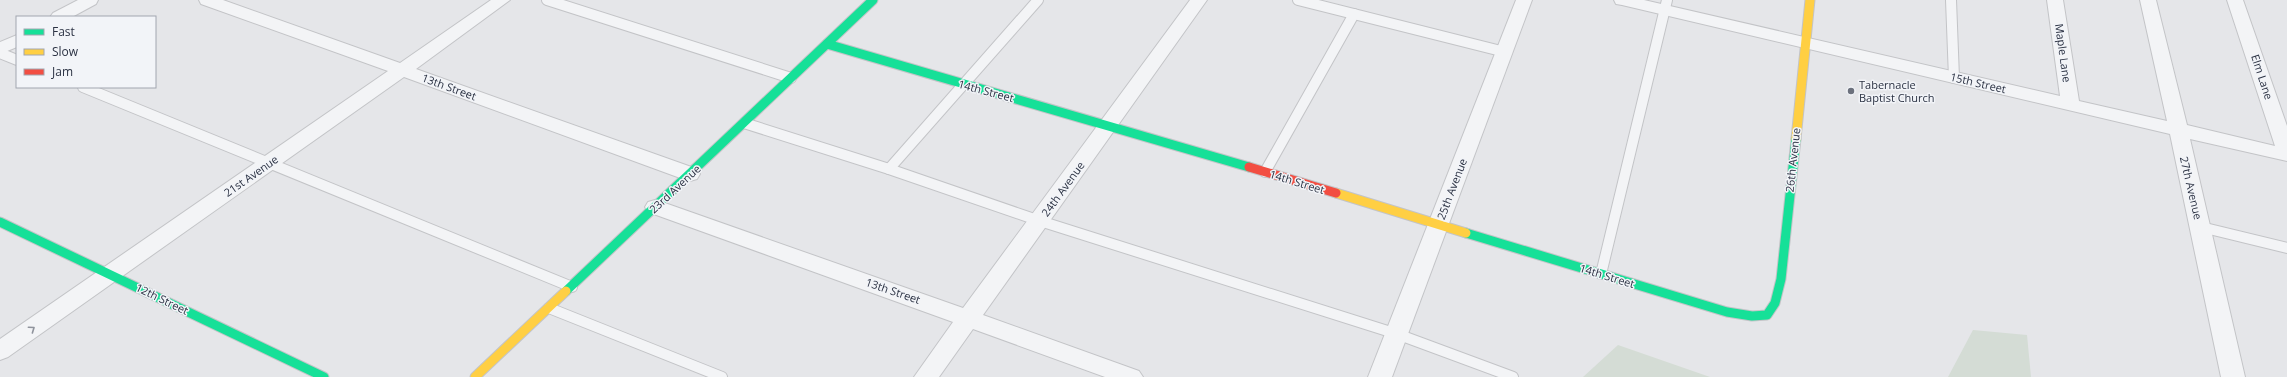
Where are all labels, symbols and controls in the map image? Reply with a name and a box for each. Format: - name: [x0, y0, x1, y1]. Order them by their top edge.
- legend: [16, 16, 156, 88]
- text: Fast: [52, 23, 75, 40]
- street label: Maple Lane: [2052, 23, 2075, 83]
- text: Slow: [52, 43, 79, 60]
- street label: Elm Lane: [2248, 52, 2277, 101]
- text: Jam: [51, 63, 73, 80]
- street label: 15th Street: [1949, 69, 2008, 96]
- street label: 13th Street: [420, 70, 479, 103]
- street label: 14th Street: [957, 76, 1016, 105]
- place label: Tabernacle Baptist Church: [1859, 77, 1935, 105]
- marker: Tabernacle Baptist Church: [1846, 86, 1856, 96]
- street label: 26th Avenue: [1782, 127, 1803, 193]
- street label: 21st Avenue: [221, 151, 281, 200]
- street label: 27th Avenue: [2177, 155, 2206, 221]
- street label: 25th Avenue: [1433, 156, 1470, 222]
- street label: 24th Avenue: [1038, 158, 1088, 219]
- street label: 23rd Avenue: [646, 161, 704, 216]
- street label: 14th Street: [1268, 166, 1327, 197]
- street label: 14th Street: [1578, 260, 1637, 291]
- street label: 13th Street: [864, 274, 923, 307]
- street label: 12th Street: [133, 279, 191, 318]
- one-way arrow: [28, 326, 35, 334]

